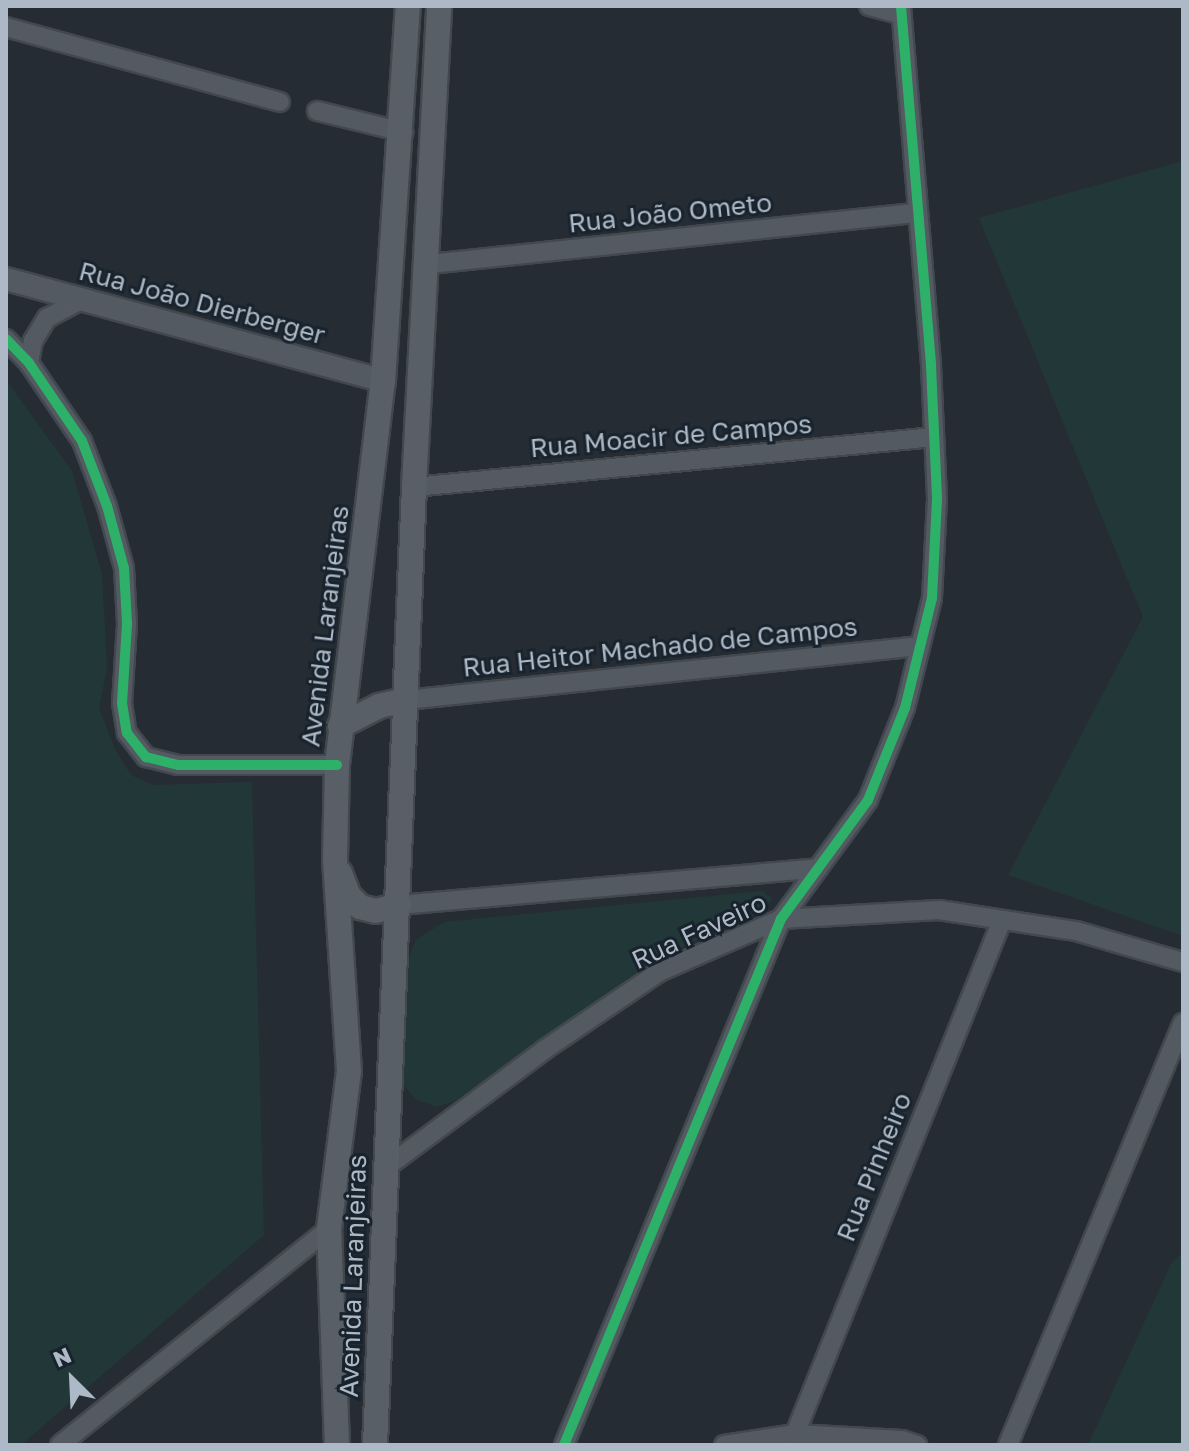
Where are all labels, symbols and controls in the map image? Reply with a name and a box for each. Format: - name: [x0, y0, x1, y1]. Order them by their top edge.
- street label: Rua João Ometo: [567, 187, 773, 239]
- street label: Rua João Dierberger: [76, 255, 328, 351]
- street label: Rua Moacir de Campos: [529, 408, 813, 464]
- street label: Avenida Laranjeiras: [295, 504, 355, 748]
- street label: Rua Heitor Machado de Campos: [461, 611, 859, 683]
- street label: Rua Faveiro: [627, 886, 771, 976]
- street label: Rua Pinheiro: [830, 1088, 918, 1246]
- street label: Avenida Laranjeiras: [333, 1154, 373, 1398]
- north arrow: [32, 1339, 112, 1419]
- text: N: [49, 1341, 75, 1372]

